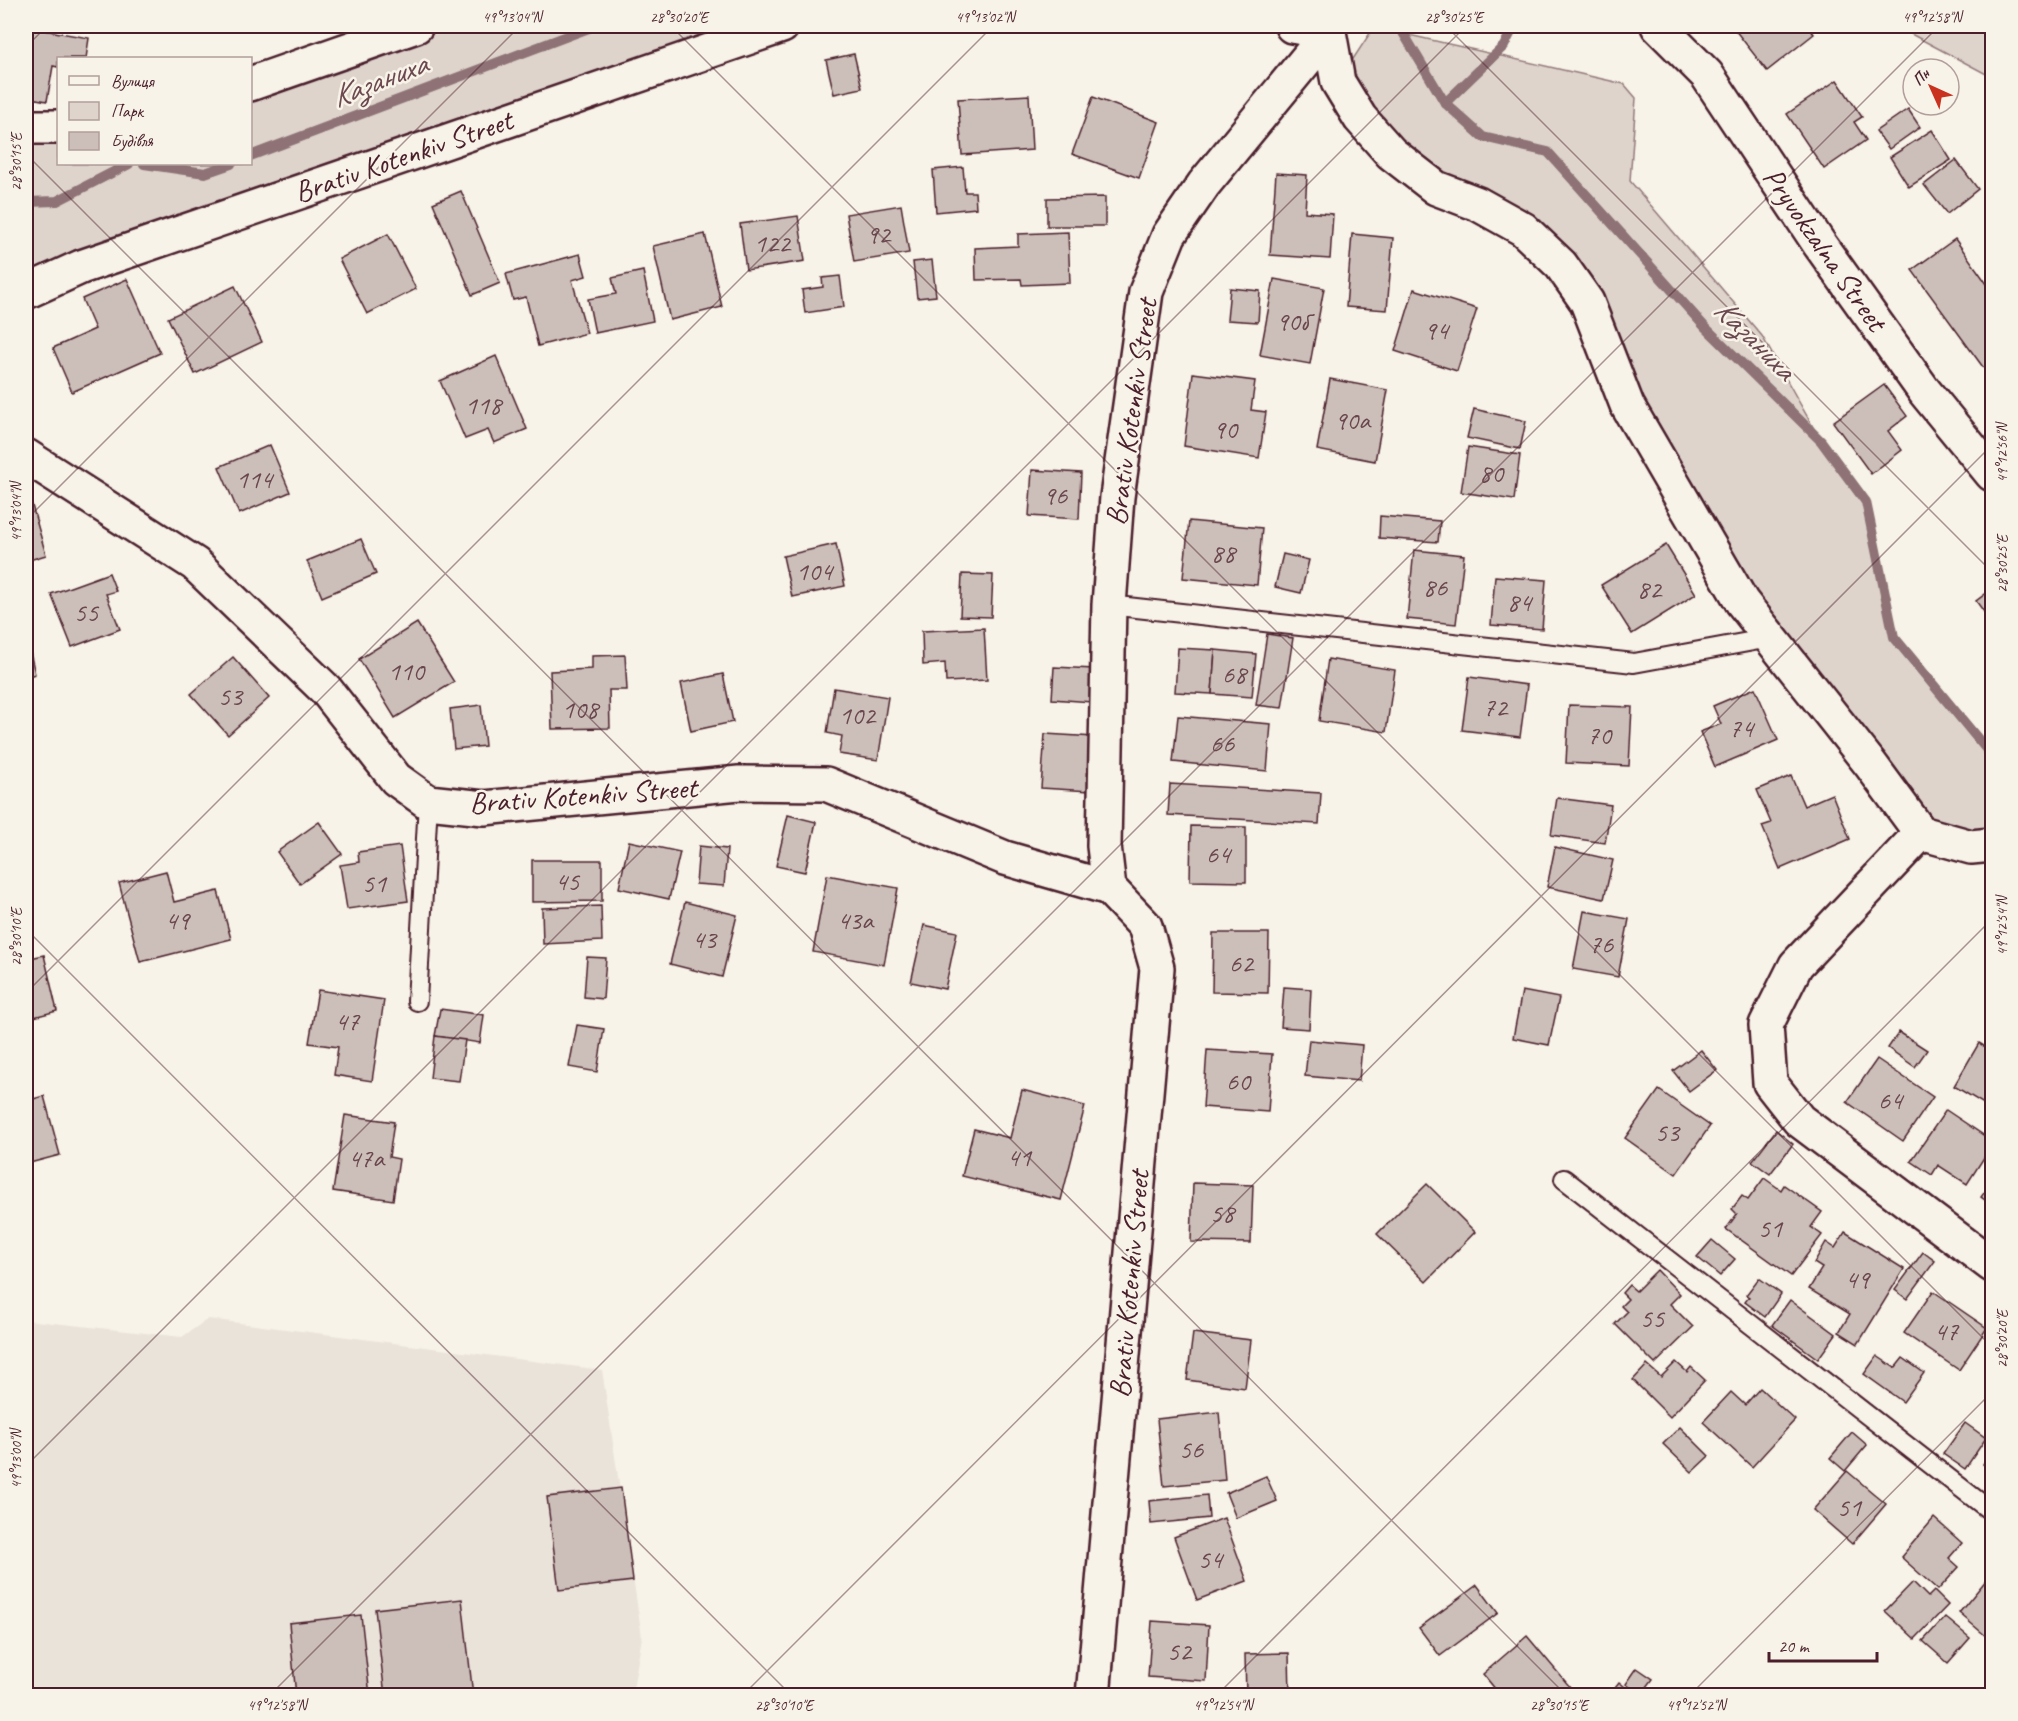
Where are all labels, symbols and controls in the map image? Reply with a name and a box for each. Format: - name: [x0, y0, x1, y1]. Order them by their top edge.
- text: 49°13'04"N: [482, 8, 545, 27]
- text: 28°30'20"E: [650, 8, 710, 27]
- text: 49°13'02"N: [955, 8, 1018, 27]
- text: 28°30'25"E: [1425, 8, 1485, 27]
- text: 49°12'58"N: [1902, 8, 1965, 27]
- water label: Казаниха: [325, 42, 436, 117]
- legend: [57, 57, 252, 165]
- north arrow: [1901, 57, 1961, 117]
- text: Пн: [1908, 63, 1935, 90]
- text: Вулиця: [111, 70, 155, 92]
- text: Парк: [111, 100, 145, 122]
- street label: Brativ Kotenkiv Street: [289, 100, 520, 211]
- text: Будівля: [111, 130, 154, 152]
- text: 28°30'15"E: [7, 131, 26, 191]
- street label: Pryvokzalna Street: [1755, 160, 1897, 341]
- house number: 92: [866, 217, 892, 251]
- house number: 122: [754, 226, 792, 260]
- water label: Казаниха: [1705, 289, 1807, 391]
- street label: Brativ Kotenkiv Street: [1096, 293, 1166, 528]
- house number: 90б: [1276, 304, 1315, 338]
- house number: 94: [1424, 313, 1451, 347]
- house number: 118: [465, 388, 504, 422]
- house number: 90а: [1334, 403, 1372, 437]
- house number: 90: [1213, 412, 1239, 446]
- text: 49°12'56"N: [1993, 420, 2012, 483]
- house number: 80: [1479, 456, 1505, 490]
- house number: 114: [236, 462, 275, 496]
- house number: 96: [1043, 478, 1068, 512]
- text: 49°13'04"N: [7, 479, 26, 542]
- text: 28°30'25"E: [1993, 533, 2012, 593]
- house number: 88: [1211, 536, 1238, 570]
- house number: 104: [796, 554, 835, 588]
- house number: 86: [1423, 570, 1448, 604]
- house number: 82: [1637, 572, 1663, 606]
- house number: 84: [1507, 585, 1534, 619]
- house number: 55: [74, 595, 100, 629]
- house number: 110: [388, 654, 426, 688]
- house number: 68: [1222, 657, 1249, 691]
- house number: 53: [218, 679, 244, 713]
- house number: 72: [1483, 690, 1509, 724]
- house number: 108: [562, 692, 601, 726]
- house number: 102: [839, 698, 877, 732]
- house number: 74: [1729, 711, 1756, 745]
- house number: 70: [1587, 718, 1613, 752]
- house number: 66: [1210, 726, 1235, 760]
- street label: Brativ Kotenkiv Street: [468, 768, 701, 822]
- house number: 64: [1206, 837, 1233, 871]
- house number: 45: [555, 864, 581, 898]
- house number: 51: [362, 866, 388, 900]
- text: 49°12'54"N: [1993, 893, 2012, 956]
- house number: 49: [165, 903, 191, 937]
- house number: 43а: [837, 903, 875, 937]
- text: 28°30'10"E: [7, 906, 26, 966]
- house number: 43: [692, 922, 718, 956]
- house number: 76: [1589, 927, 1614, 961]
- house number: 62: [1229, 946, 1255, 980]
- house number: 47: [335, 1004, 361, 1038]
- house number: 60: [1226, 1064, 1252, 1098]
- house number: 64: [1878, 1083, 1905, 1117]
- house number: 53: [1655, 1115, 1681, 1149]
- house number: 41: [1007, 1140, 1033, 1174]
- house number: 47а: [348, 1141, 386, 1175]
- street label: Brativ Kotenkiv Street: [1100, 1166, 1158, 1399]
- house number: 58: [1210, 1196, 1237, 1230]
- house number: 51: [1758, 1211, 1784, 1245]
- house number: 49: [1845, 1262, 1871, 1296]
- house number: 55: [1640, 1301, 1666, 1335]
- text: 28°30'20"E: [1993, 1308, 2012, 1368]
- house number: 47: [1934, 1314, 1960, 1348]
- text: 49°13'00"N: [7, 1426, 26, 1489]
- house number: 56: [1179, 1432, 1204, 1466]
- house number: 51: [1837, 1490, 1863, 1524]
- house number: 54: [1198, 1542, 1225, 1576]
- scale bar: [1769, 1625, 1877, 1663]
- house number: 52: [1167, 1634, 1193, 1668]
- text: 20 m: [1778, 1635, 1811, 1657]
- text: 49°12'58"N: [247, 1696, 310, 1715]
- text: 28°30'10"E: [755, 1696, 815, 1715]
- text: 49°12'54"N: [1193, 1696, 1256, 1715]
- text: 28°30'15"E: [1530, 1696, 1590, 1715]
- text: 49°12'52"N: [1666, 1696, 1729, 1715]

